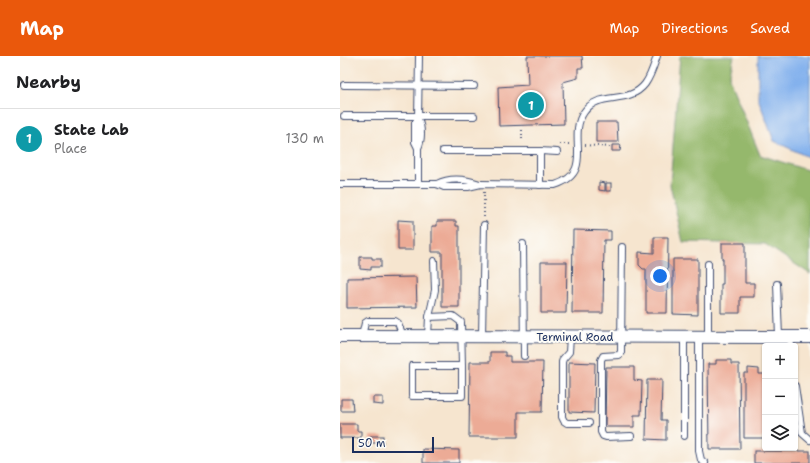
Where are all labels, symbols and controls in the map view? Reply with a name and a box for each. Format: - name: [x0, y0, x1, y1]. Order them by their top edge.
- text: Map: [20, 16, 64, 41]
- text: Map: [610, 19, 640, 37]
- text: Directions: [662, 19, 728, 37]
- text: Saved: [750, 19, 790, 37]
- text: Nearby: [16, 71, 81, 93]
- pin: 1: [518, 90, 544, 120]
- text: State Lab: [54, 120, 129, 140]
- text: 1: [26, 130, 32, 147]
- text: 130 m: [286, 130, 324, 147]
- text: Place: [54, 140, 87, 157]
- your location: [650, 266, 670, 286]
- street label: Terminal Road: [537, 330, 613, 345]
- map controls: [762, 343, 798, 451]
- button: +: [762, 343, 798, 379]
- button: −: [762, 379, 798, 415]
- button: layers: [762, 415, 798, 451]
- scale bar: [352, 435, 434, 454]
- text: 50 m: [358, 436, 386, 451]

